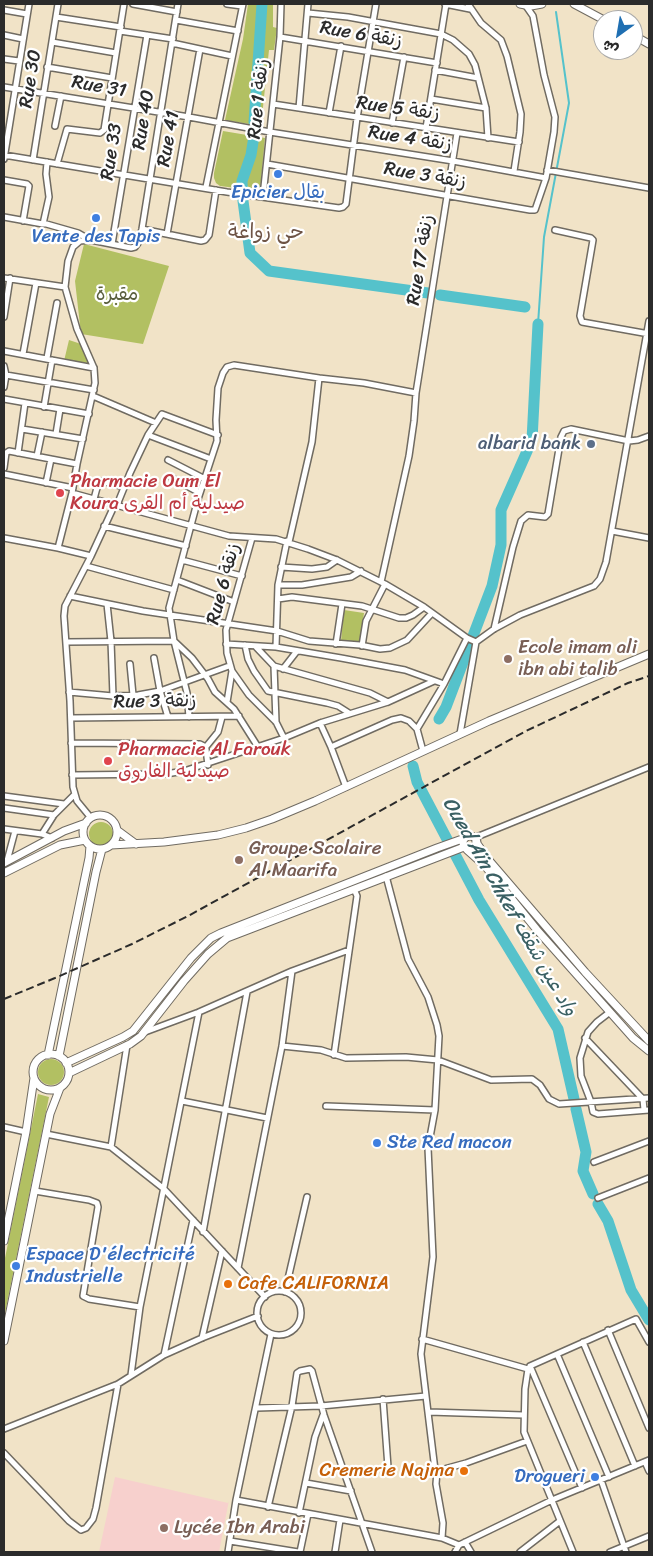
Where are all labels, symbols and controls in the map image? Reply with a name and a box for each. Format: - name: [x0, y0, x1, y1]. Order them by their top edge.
- north arrow: [593, 10, 643, 60]
- street label: Rue 6 زنقة: [318, 17, 404, 53]
- text: ش: [597, 33, 623, 62]
- street label: Rue 30: [15, 48, 47, 110]
- street label: Rue 1 زنقة: [243, 58, 275, 140]
- street label: Rue 31: [70, 71, 128, 103]
- street label: Rue 40: [128, 88, 160, 152]
- street label: Rue 5 زنقة: [355, 92, 441, 126]
- street label: Rue 41: [153, 109, 185, 169]
- street label: Rue 4 زنقة: [367, 121, 453, 157]
- street label: Rue 33: [96, 122, 128, 182]
- street label: Rue 3 زنقة: [382, 158, 468, 194]
- marker: Epicier بقال: [272, 168, 284, 180]
- place label: Epicier بقال: [231, 182, 325, 204]
- marker: Vente des Tapis: [90, 212, 102, 224]
- street label: Rue 17 زنقة: [403, 213, 439, 307]
- district label: حي زواغة: [228, 221, 304, 245]
- place label: Vente des Tapis: [32, 226, 160, 248]
- park label: مقبرة: [96, 284, 138, 306]
- place label: albarid bank: [478, 433, 581, 455]
- marker: albarid bank: [585, 438, 597, 450]
- place label: Pharmacie Oum El Koura صيدلية أم القرى: [70, 471, 245, 515]
- marker: Pharmacie Oum El Koura صيدلية أم القرى: [54, 487, 66, 499]
- street label: Rue 6 زنقة: [202, 541, 246, 627]
- place label: Ecole imam ali ibn abi talib: [518, 637, 637, 681]
- marker: Ecole imam ali ibn abi talib: [502, 653, 514, 665]
- street label: Rue 3 زنقة: [113, 690, 197, 714]
- place label: Pharmacie Al Farouk صيدلية الفاروق: [118, 739, 291, 783]
- marker: Pharmacie Al Farouk صيدلية الفاروق: [102, 755, 114, 767]
- water label: Oued Aïn Chkef واد عين شقف: [436, 793, 582, 1021]
- place label: Groupe Scolaire Al Maarifa: [249, 838, 381, 882]
- marker: Groupe Scolaire Al Maarifa: [233, 854, 245, 866]
- place label: Ste Red macon: [387, 1132, 512, 1154]
- marker: Ste Red macon: [371, 1137, 383, 1149]
- place label: Espace D'électricité Industrielle: [26, 1244, 195, 1288]
- marker: Espace D'électricité Industrielle: [10, 1260, 22, 1272]
- place label: Cafe CALIFORNIA: [238, 1273, 389, 1295]
- marker: Cafe CALIFORNIA: [222, 1278, 234, 1290]
- place label: Cremerie Najma: [319, 1460, 454, 1482]
- marker: Cremerie Najma: [458, 1465, 470, 1477]
- place label: Drogueri: [514, 1466, 585, 1488]
- marker: Drogueri: [589, 1471, 601, 1483]
- place label: Lycée Ibn Arabi: [174, 1517, 305, 1539]
- marker: Lycée Ibn Arabi: [158, 1522, 170, 1534]

